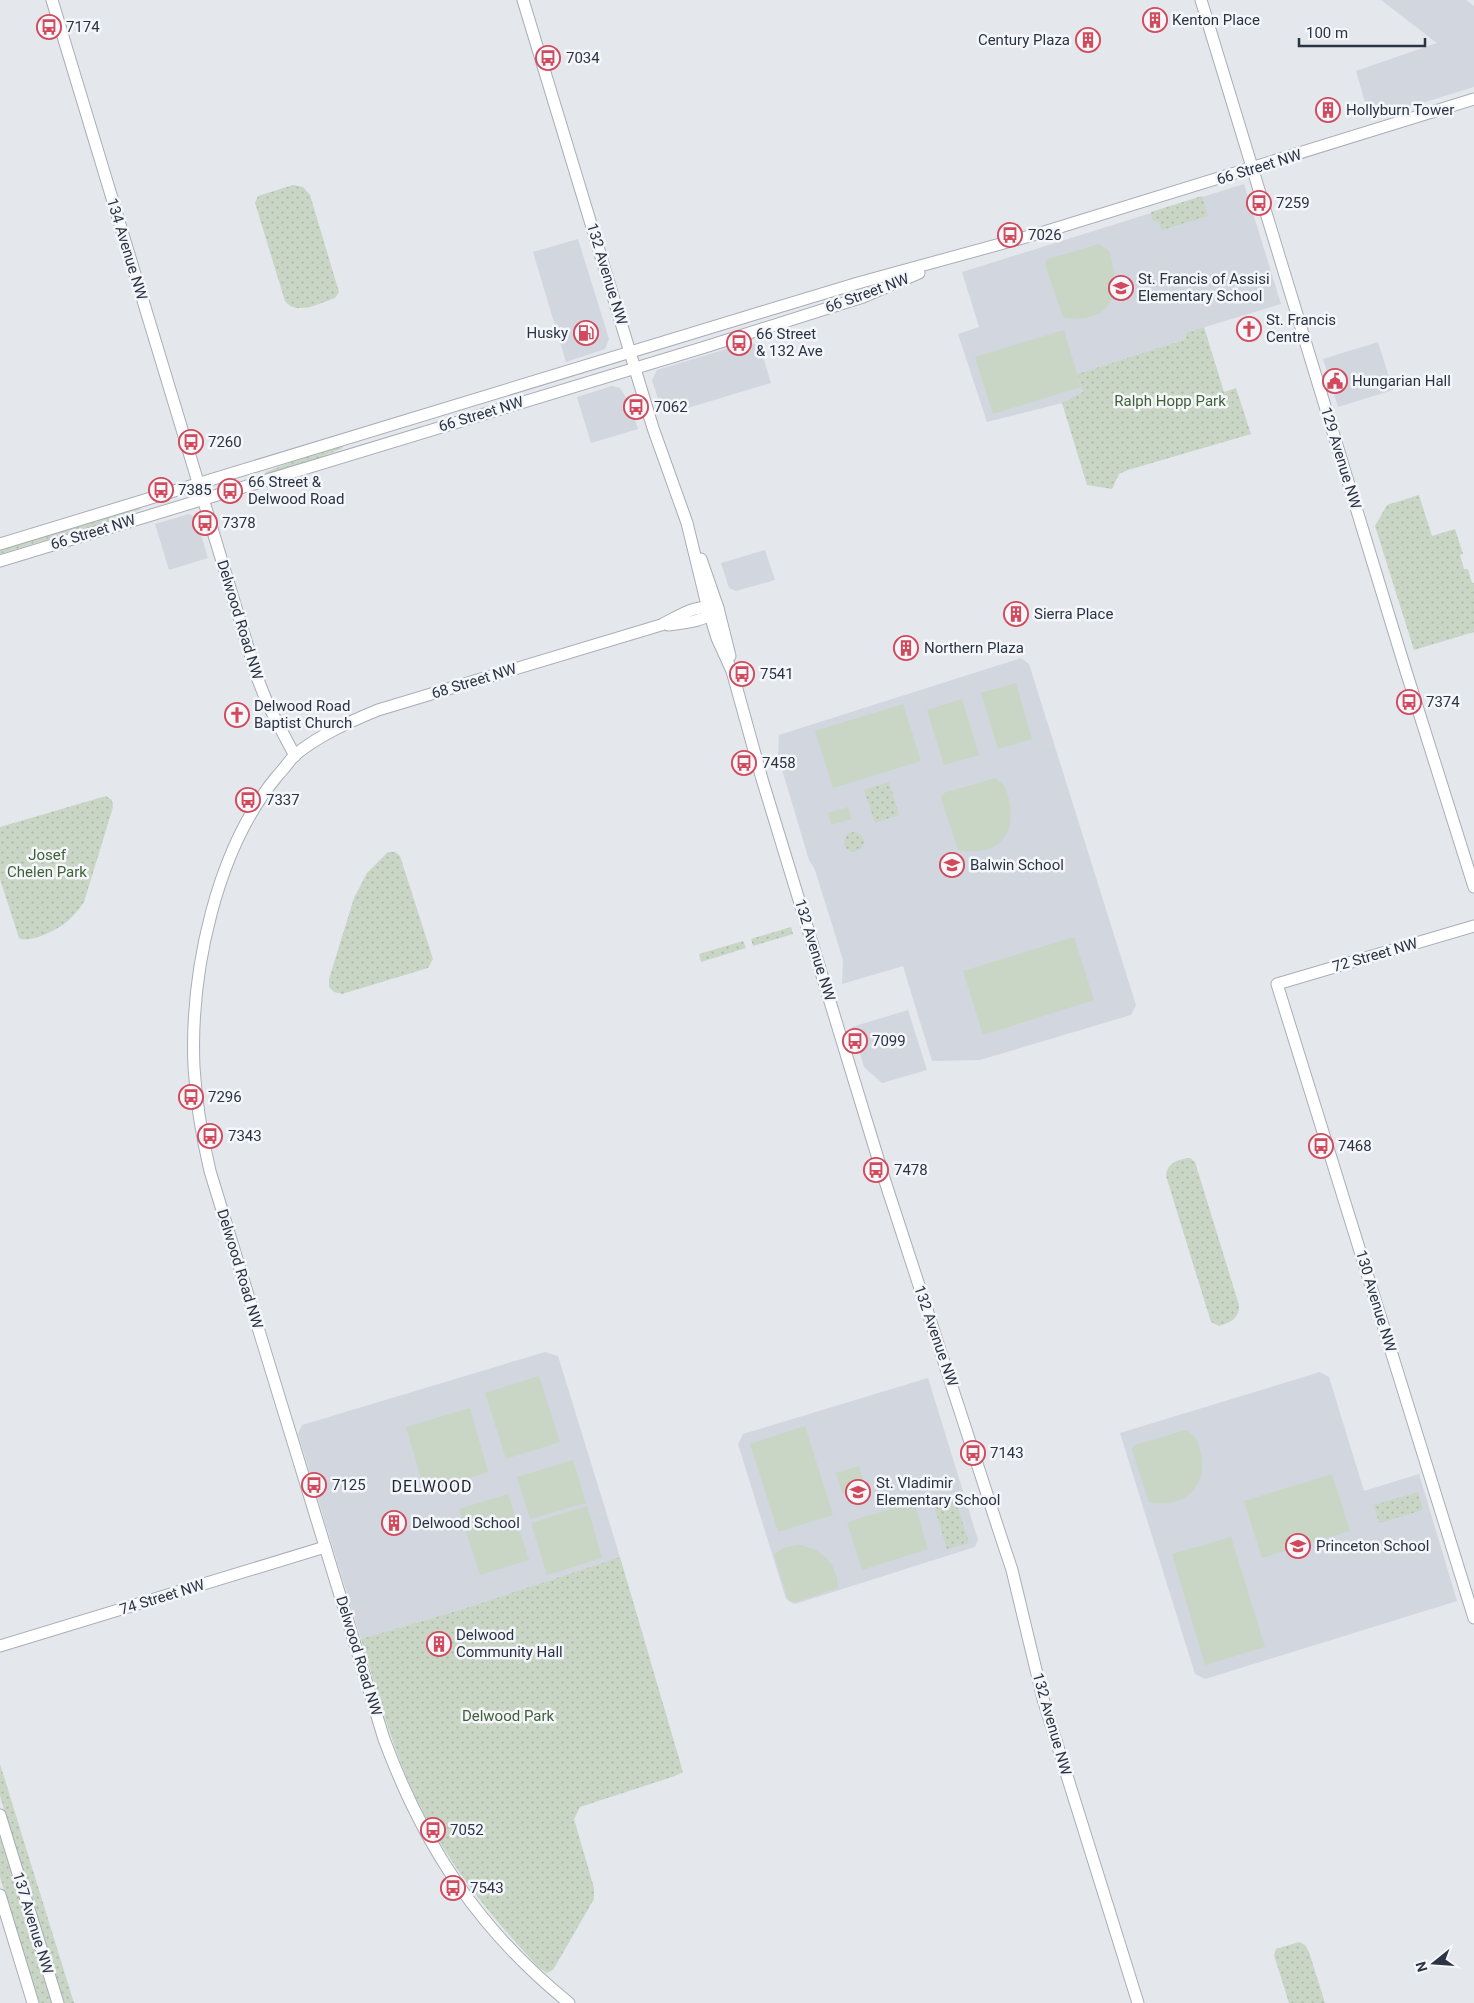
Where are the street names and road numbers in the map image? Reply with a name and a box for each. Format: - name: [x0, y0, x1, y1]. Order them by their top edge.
- street label: 66 Street NW: [1214, 146, 1304, 188]
- street label: 134 Avenue NW: [103, 196, 151, 302]
- street label: 132 Avenue NW: [583, 221, 631, 327]
- street label: 66 Street NW: [823, 270, 911, 316]
- street label: 66 Street NW: [436, 393, 526, 435]
- street label: 129 Avenue NW: [1317, 405, 1365, 511]
- street label: 66 Street NW: [48, 511, 138, 553]
- street label: Delwood Road NW: [213, 558, 267, 682]
- street label: 68 Street NW: [429, 660, 519, 702]
- street label: 132 Avenue NW: [791, 897, 839, 1003]
- street label: 72 Street NW: [1330, 934, 1420, 976]
- street label: Delwood Road NW: [213, 1207, 267, 1331]
- street label: 130 Avenue NW: [1352, 1248, 1400, 1354]
- street label: 132 Avenue NW: [910, 1283, 962, 1389]
- street label: 74 Street NW: [117, 1576, 207, 1618]
- street label: Delwood Road NW: [332, 1594, 386, 1718]
- street label: 132 Avenue NW: [1029, 1671, 1075, 1777]
- street label: 137 Avenue NW: [9, 1870, 57, 1976]

